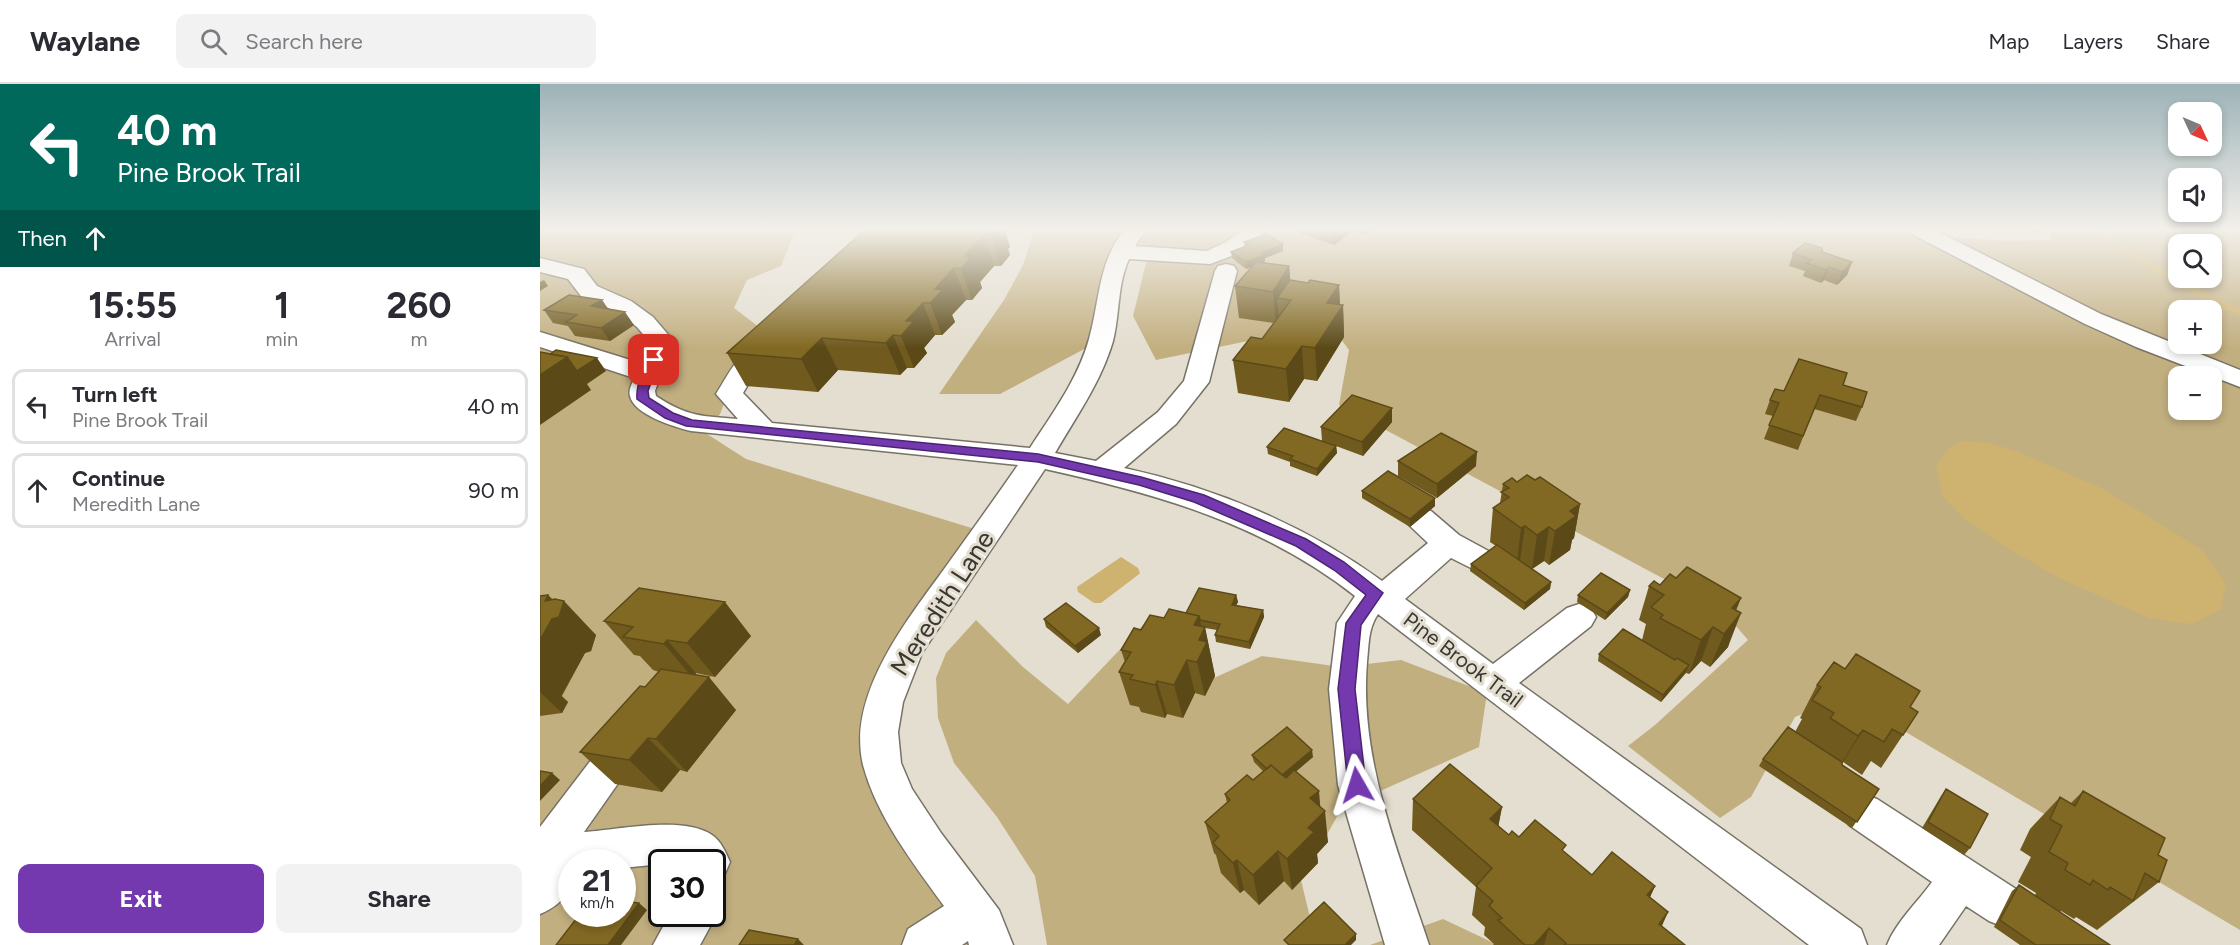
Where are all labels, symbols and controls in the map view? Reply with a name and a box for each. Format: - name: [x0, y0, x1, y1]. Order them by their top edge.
- search box: [176, 14, 596, 68]
- text: Waylane: [30, 24, 140, 58]
- icon: search: [197, 25, 230, 58]
- text: Search here: [245, 28, 363, 55]
- text: Map: [1989, 29, 2029, 54]
- text: Layers: [2062, 29, 2123, 54]
- text: Share: [2156, 29, 2210, 54]
- north arrow: [2168, 102, 2222, 156]
- map controls: [2168, 102, 2222, 420]
- text: 40 m: [117, 105, 217, 156]
- icon: left: [18, 108, 96, 186]
- text: Pine Brook Trail: [117, 156, 301, 189]
- button: sound: [2168, 168, 2222, 222]
- icon: ahead: [79, 222, 112, 255]
- text: Then: [18, 225, 67, 252]
- button: search: [2168, 234, 2222, 288]
- text: 15:55: [88, 284, 177, 327]
- text: 1: [274, 284, 289, 327]
- text: 260: [387, 284, 452, 327]
- button: +: [2168, 300, 2222, 354]
- text: Arrival: [104, 327, 161, 351]
- text: min: [265, 327, 298, 351]
- text: m: [411, 327, 428, 351]
- pin: [628, 334, 679, 385]
- icon: arrive: [637, 343, 670, 376]
- button: −: [2168, 366, 2222, 420]
- text: Turn left: [72, 381, 158, 408]
- icon: left: [21, 390, 54, 423]
- text: 40 m: [467, 393, 519, 420]
- text: Pine Brook Trail: [72, 408, 208, 432]
- text: Continue: [72, 465, 165, 492]
- icon: ahead: [21, 474, 54, 507]
- text: 90 m: [468, 477, 519, 504]
- text: Meredith Lane: [72, 492, 200, 516]
- street label: Meredith Lane: [883, 524, 1001, 682]
- street label: Pine Brook Trail: [1399, 607, 1528, 713]
- position arrow: [1325, 753, 1389, 817]
- speed limit sign: 30: [648, 849, 726, 927]
- text: 21: [582, 862, 612, 899]
- button: Exit: [18, 864, 264, 933]
- button: Share: [276, 864, 522, 933]
- text: km/h: [580, 894, 614, 912]

